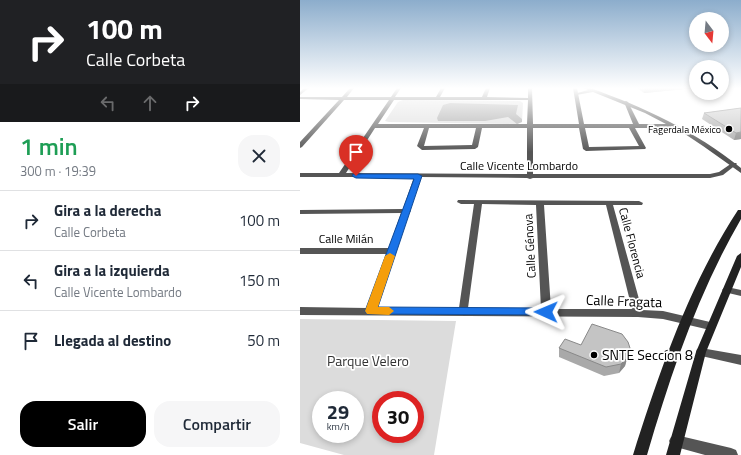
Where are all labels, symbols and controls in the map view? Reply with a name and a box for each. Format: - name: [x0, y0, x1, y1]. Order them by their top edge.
- text: 100 m: [86, 7, 163, 50]
- north arrow: [689, 12, 729, 52]
- map controls: [689, 12, 729, 100]
- icon: right: [20, 16, 72, 68]
- text: Calle Corbeta: [86, 46, 185, 73]
- button: search: [689, 60, 729, 100]
- icon: left: [97, 92, 119, 114]
- icon: ahead: [139, 92, 161, 114]
- icon: right: [181, 92, 203, 114]
- place label: Fagerdala México: [648, 122, 721, 137]
- marker: Fagerdala México: [724, 124, 734, 134]
- text: 1 min: [20, 128, 78, 164]
- button: close: [238, 135, 280, 177]
- pin: [339, 135, 373, 176]
- icon: arrive: [345, 141, 367, 163]
- street label: Calle Vicente Lombardo: [460, 156, 578, 175]
- text: 300 m · 19:39: [20, 161, 96, 181]
- text: Gira a la derecha: [54, 199, 161, 222]
- street label: Calle Florencia: [614, 205, 651, 280]
- text: 100 m: [239, 209, 280, 232]
- icon: right: [20, 210, 42, 232]
- street label: Calle Génova: [518, 213, 541, 279]
- text: Calle Corbeta: [54, 222, 126, 242]
- street label: Calle Milán: [319, 229, 373, 248]
- text: Gira a la izquierda: [54, 259, 170, 282]
- text: 150 m: [239, 269, 280, 292]
- icon: left: [20, 270, 42, 292]
- text: Calle Vicente Lombardo: [54, 282, 182, 302]
- street label: Calle Fragata: [586, 289, 663, 312]
- position arrow: [525, 291, 567, 333]
- text: Llegada al destino: [54, 329, 171, 352]
- text: 50 m: [247, 329, 280, 352]
- icon: arrive: [20, 330, 42, 352]
- place label: SNTE Seccíon 8: [602, 344, 693, 365]
- park label: Parque Velero: [327, 350, 409, 371]
- marker: SNTE Seccíon 8: [589, 350, 599, 360]
- speed limit sign: 30: [372, 391, 424, 443]
- text: 29: [327, 396, 349, 427]
- button: Salir: [20, 401, 146, 447]
- button: Compartir: [154, 401, 280, 447]
- text: km/h: [327, 419, 349, 434]

